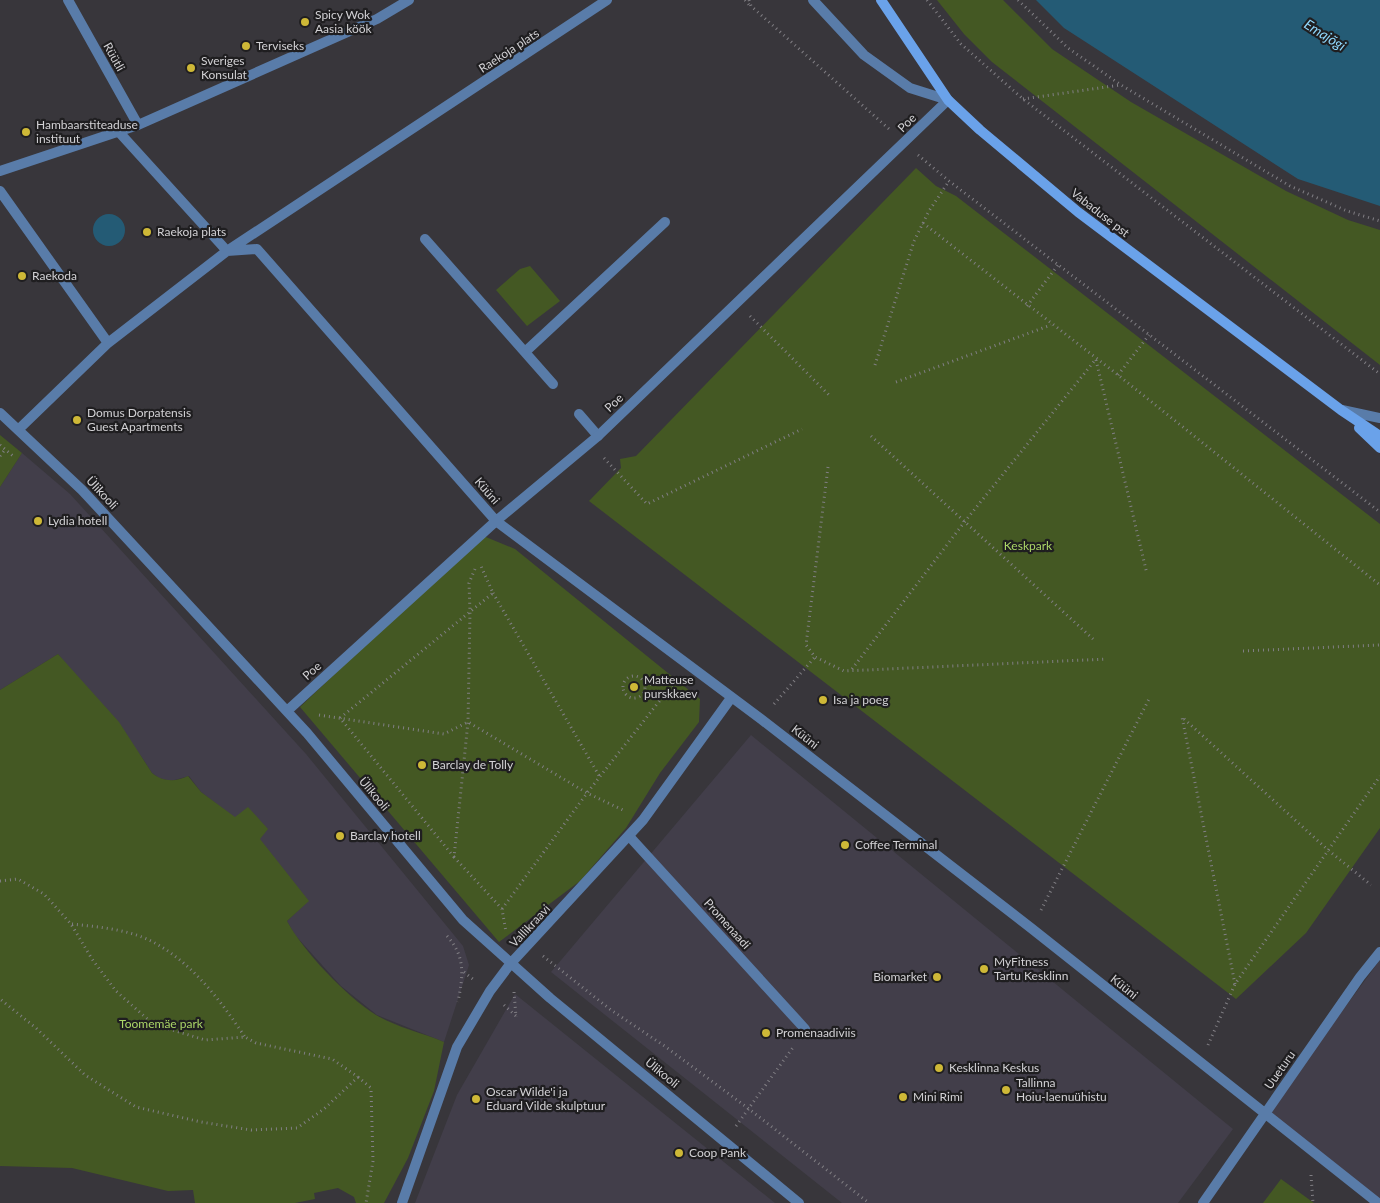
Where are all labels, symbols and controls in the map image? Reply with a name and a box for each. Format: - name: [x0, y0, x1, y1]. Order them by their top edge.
- place label: Spicy Wok Aasia köök: [315, 7, 373, 36]
- water label: Emajõgi: [1301, 15, 1350, 54]
- marker: Spicy Wok Aasia köök: [299, 16, 311, 28]
- street label: Raekoja plats: [476, 25, 542, 76]
- place label: Terviseks: [256, 38, 304, 53]
- street label: Rüütli: [100, 40, 128, 74]
- marker: Terviseks: [240, 40, 252, 52]
- place label: Sveriges Konsulat: [201, 53, 248, 82]
- marker: Sveriges Konsulat: [185, 62, 197, 74]
- street label: Poe: [894, 110, 919, 135]
- place label: Hambaarstiteaduse instituut: [36, 117, 138, 146]
- marker: Hambaarstiteaduse instituut: [20, 126, 32, 138]
- street label: Vabaduse pst: [1068, 185, 1133, 241]
- place label: Raekoja plats: [157, 224, 226, 239]
- marker: Raekoja plats: [141, 226, 153, 238]
- place label: Raekoda: [32, 268, 77, 283]
- marker: Raekoda: [16, 270, 28, 282]
- street label: Poe: [601, 390, 626, 415]
- place label: Domus Dorpatensis Guest Apartments: [87, 405, 191, 434]
- marker: Domus Dorpatensis Guest Apartments: [71, 414, 83, 426]
- street label: Ülikooli: [83, 473, 121, 512]
- street label: Küüni: [472, 474, 503, 507]
- place label: Lydia hotell: [48, 513, 107, 528]
- marker: Lydia hotell: [32, 515, 44, 527]
- park label: Keskpark: [1004, 538, 1053, 553]
- street label: Poe: [299, 658, 324, 683]
- place label: Matteuse purskkaev: [644, 672, 698, 701]
- marker: Matteuse purskkaev: [628, 681, 640, 693]
- place label: Isa ja poeg: [833, 692, 888, 707]
- marker: Isa ja poeg: [817, 694, 829, 706]
- street label: Küüni: [789, 721, 822, 752]
- place label: Barclay de Tolly: [432, 757, 514, 772]
- marker: Barclay de Tolly: [416, 759, 428, 771]
- street label: Ülikooli: [356, 774, 393, 814]
- place label: Barclay hotell: [350, 828, 421, 843]
- marker: Barclay hotell: [334, 830, 346, 842]
- place label: Coffee Terminal: [855, 837, 937, 852]
- marker: Coffee Terminal: [839, 839, 851, 851]
- street label: Promenaadi: [701, 895, 754, 952]
- street label: Vallikraavi: [506, 901, 553, 950]
- place label: MyFitness Tartu Kesklinn: [994, 954, 1068, 983]
- marker: MyFitness Tartu Kesklinn: [978, 963, 990, 975]
- place label: Biomarket: [873, 969, 928, 984]
- marker: Biomarket: [931, 971, 943, 983]
- street label: Küüni: [1108, 971, 1141, 1002]
- park label: Toomemäe park: [119, 1016, 204, 1031]
- place label: Promenaadiviis: [776, 1025, 856, 1040]
- marker: Promenaadiviis: [760, 1027, 772, 1039]
- street label: Uueturu: [1261, 1048, 1298, 1092]
- street label: Ülikooli: [642, 1054, 682, 1091]
- place label: Kesklinna Keskus: [949, 1060, 1039, 1075]
- marker: Kesklinna Keskus: [933, 1062, 945, 1074]
- place label: Tallinna Hoiu-laenuühistu: [1016, 1075, 1107, 1104]
- place label: Oscar Wilde'i ja Eduard Vilde skulptuur: [486, 1084, 606, 1113]
- marker: Tallinna Hoiu-laenuühistu: [1000, 1084, 1012, 1096]
- place label: Mini Rimi: [913, 1089, 963, 1104]
- marker: Mini Rimi: [897, 1091, 909, 1103]
- marker: Oscar Wilde'i ja Eduard Vilde skulptuur: [470, 1093, 482, 1105]
- place label: Coop Pank: [689, 1145, 747, 1160]
- marker: Coop Pank: [673, 1147, 685, 1159]

